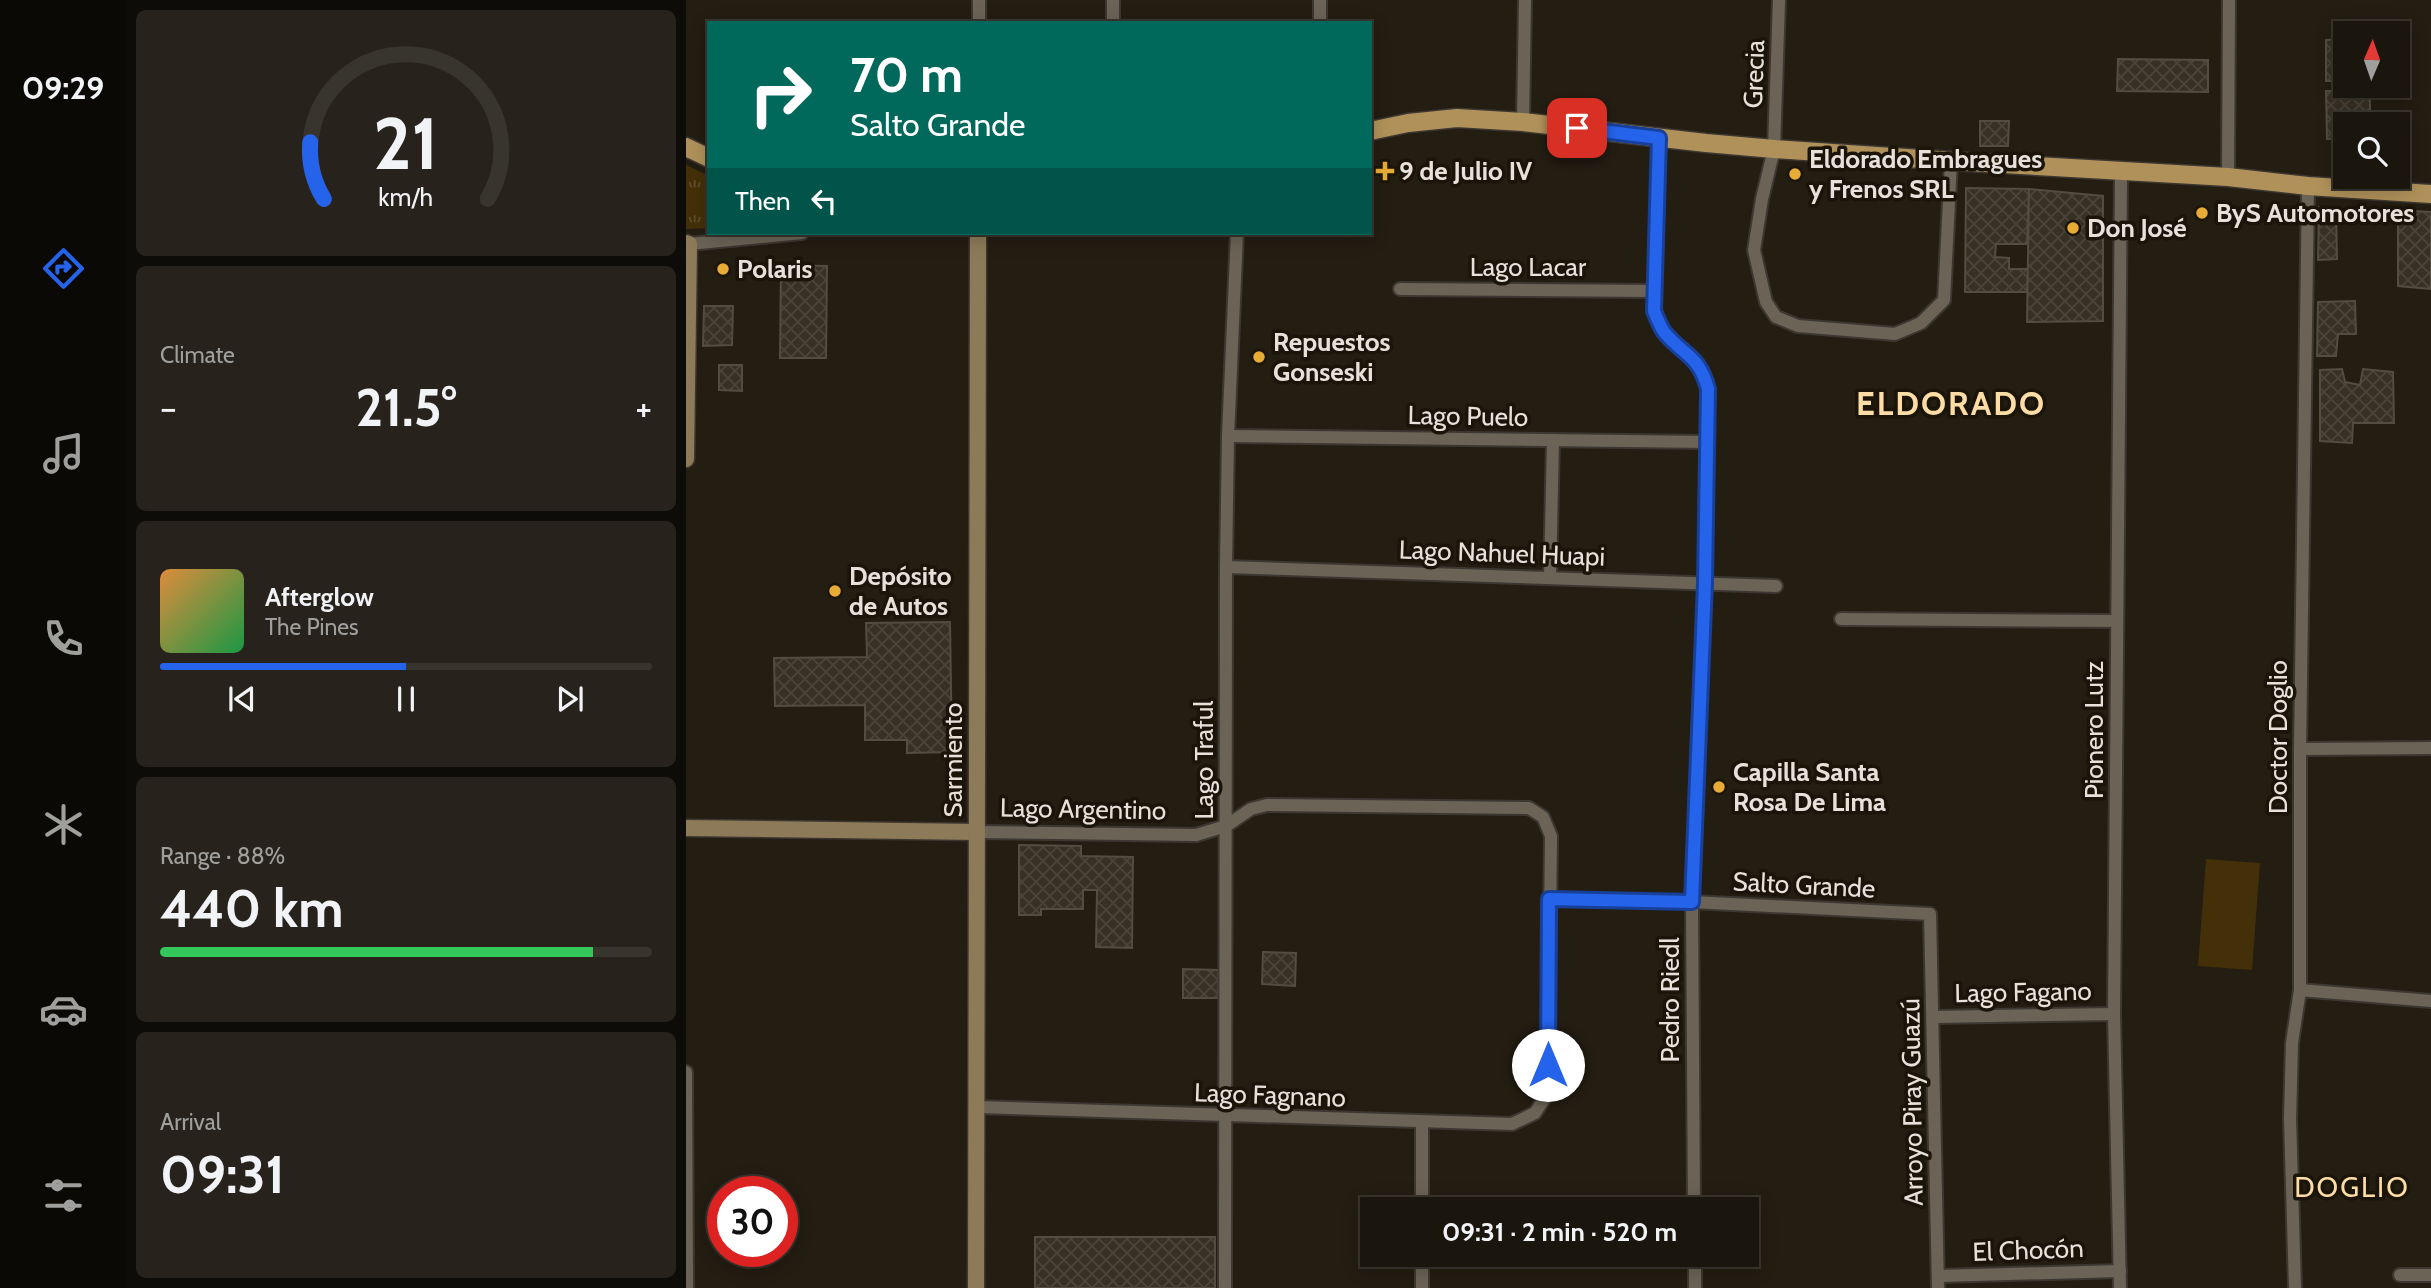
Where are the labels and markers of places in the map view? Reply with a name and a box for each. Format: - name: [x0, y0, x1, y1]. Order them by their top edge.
- pin: [1547, 98, 1607, 158]
- place label: Eldorado Embragues y Frenos SRL: [1809, 143, 2042, 205]
- place label: 9 de Julio IV: [1399, 155, 1533, 187]
- marker: 9 de Julio IV: [1377, 163, 1393, 179]
- marker: Eldorado Embragues y Frenos SRL: [1787, 166, 1803, 182]
- place label: ByS Automotores: [2216, 197, 2414, 229]
- marker: ByS Automotores: [2194, 205, 2210, 221]
- place label: Don José: [2087, 212, 2187, 244]
- marker: Don José: [2065, 220, 2081, 236]
- place label: Polaris: [737, 253, 813, 285]
- marker: Polaris: [715, 261, 731, 277]
- place label: Repuestos Gonseski: [1273, 326, 1391, 388]
- marker: Repuestos Gonseski: [1251, 349, 1267, 365]
- place label: Depósito de Autos: [849, 560, 952, 622]
- marker: Depósito de Autos: [827, 583, 843, 599]
- place label: Capilla Santa Rosa De Lima: [1733, 756, 1886, 818]
- marker: Capilla Santa Rosa De Lima: [1711, 779, 1727, 795]

